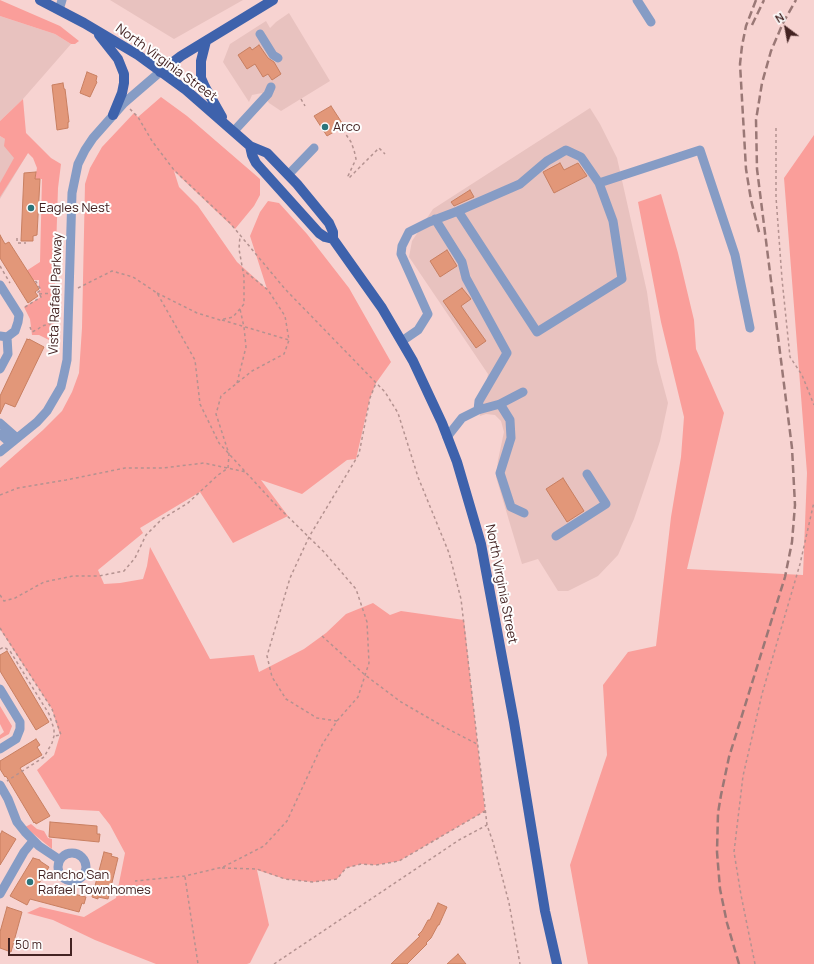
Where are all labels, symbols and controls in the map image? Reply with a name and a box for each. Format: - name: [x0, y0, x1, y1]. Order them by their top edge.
- north arrow: [766, 8, 806, 48]
- text: N: [772, 9, 787, 26]
- street label: North Virginia Street: [112, 21, 220, 105]
- place label: Arco: [333, 119, 360, 135]
- marker: Arco: [320, 122, 330, 132]
- place label: Eagles Nest: [39, 200, 110, 216]
- marker: Eagles Nest: [26, 203, 36, 213]
- street label: Vista Rafael Parkway: [46, 233, 66, 355]
- street label: North Virginia Street: [482, 523, 520, 645]
- place label: Rancho San Rafael Townhomes: [38, 867, 151, 898]
- marker: Rancho San Rafael Townhomes: [25, 877, 35, 887]
- scale bar: [10, 930, 74, 956]
- text: 50 m: [15, 936, 42, 953]

